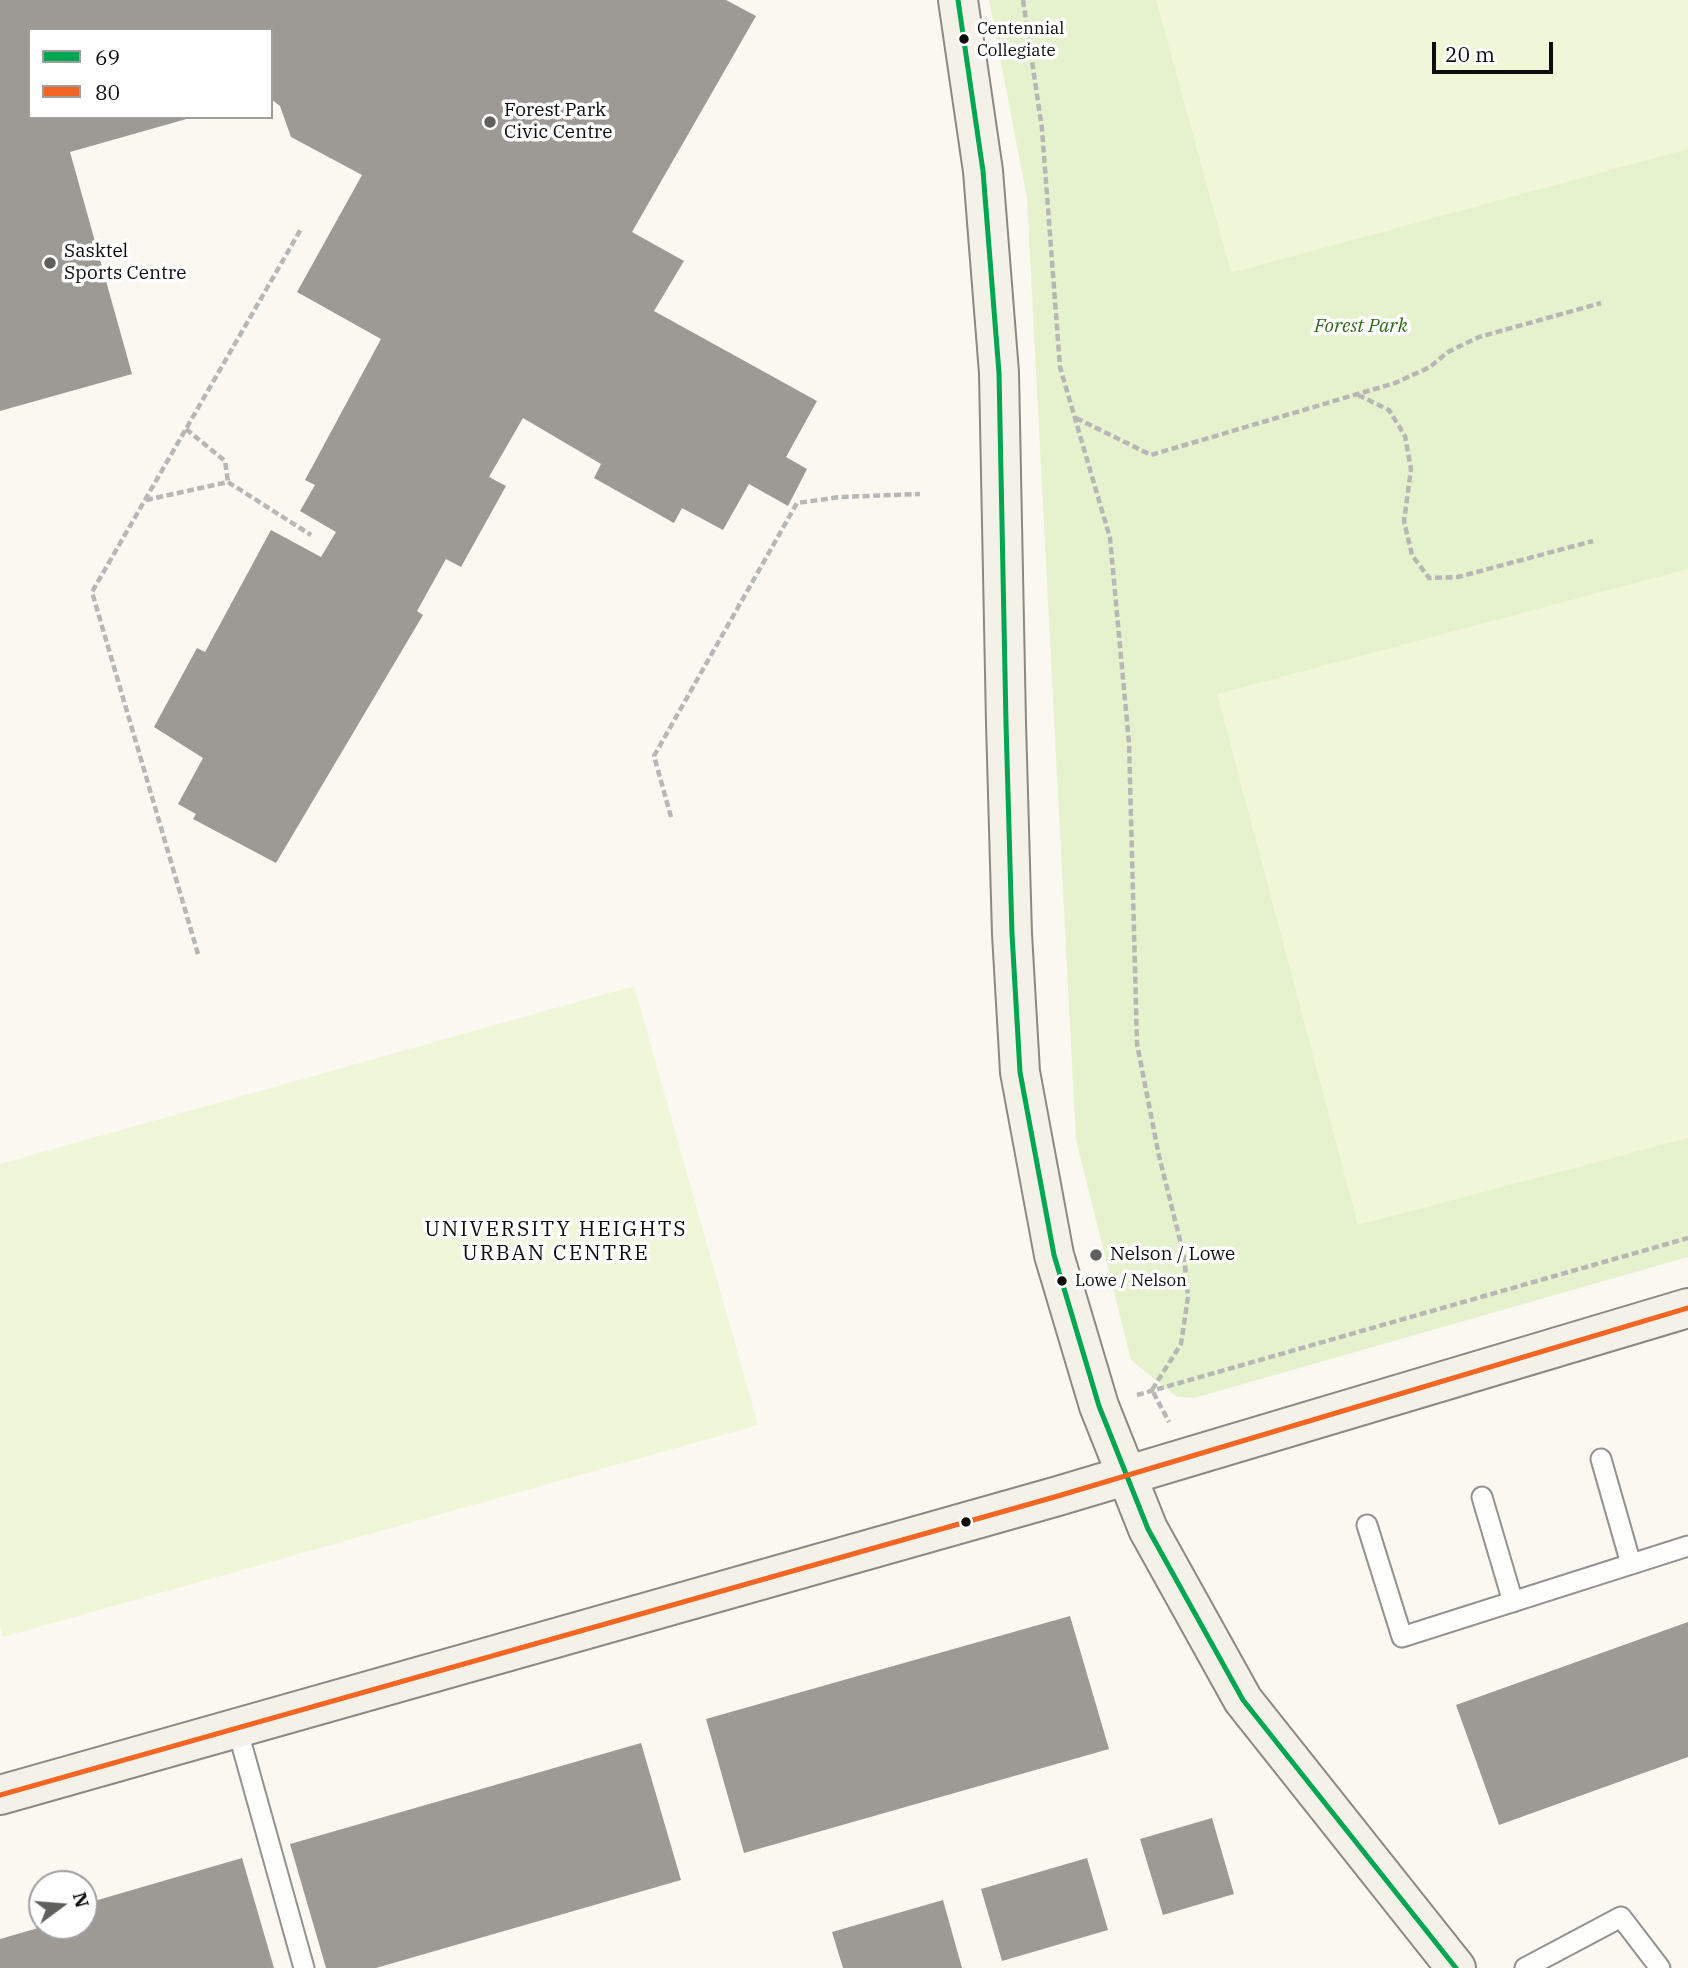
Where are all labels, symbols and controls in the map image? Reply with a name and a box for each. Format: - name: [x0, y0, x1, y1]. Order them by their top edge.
- place label: Centennial Collegiate: [977, 19, 1064, 59]
- legend: [28, 28, 273, 119]
- scale bar: [1436, 28, 1557, 72]
- marker: Centennial Collegiate: [957, 32, 971, 46]
- text: 20 m: [1445, 40, 1495, 68]
- text: 69: [95, 43, 120, 71]
- text: 80: [95, 78, 120, 106]
- place label: Forest Park Civic Centre: [504, 100, 612, 144]
- marker: Forest Park Civic Centre: [482, 114, 498, 130]
- place label: Sasktel Sports Centre: [64, 241, 186, 285]
- marker: Sasktel Sports Centre: [42, 255, 58, 271]
- park label: Forest Park: [1314, 316, 1408, 338]
- district label: UNIVERSITY HEIGHTS URBAN CENTRE: [427, 1217, 685, 1267]
- place label: Nelson / Lowe: [1110, 1244, 1235, 1266]
- marker: Nelson / Lowe: [1088, 1247, 1104, 1263]
- place label: Lowe / Nelson: [1075, 1271, 1187, 1291]
- marker: Lowe / Nelson: [1055, 1274, 1069, 1288]
- unlabelled marker: [959, 1515, 973, 1529]
- north arrow: [28, 1870, 98, 1940]
- text: N: [68, 1889, 95, 1910]

